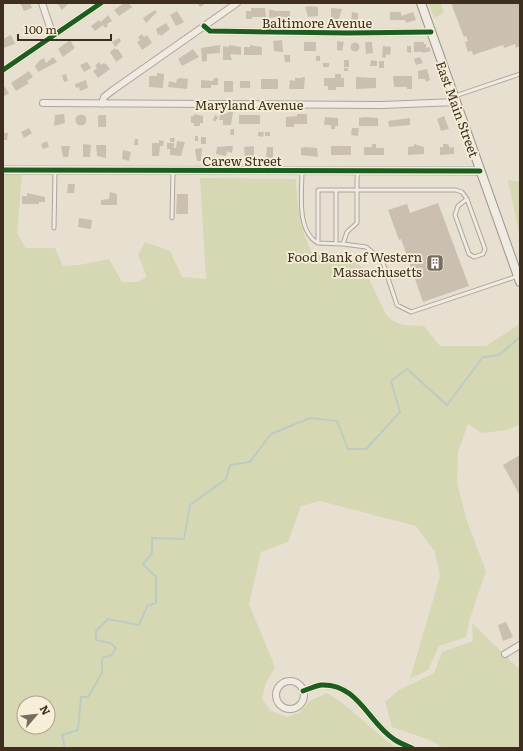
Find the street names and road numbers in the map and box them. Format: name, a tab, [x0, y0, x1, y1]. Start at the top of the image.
street label: Baltimore Avenue	[262, 13, 372, 32]
street label: East Main Street	[432, 58, 484, 161]
street label: Maryland Avenue	[195, 95, 304, 114]
street label: Carew Street	[202, 151, 282, 170]

